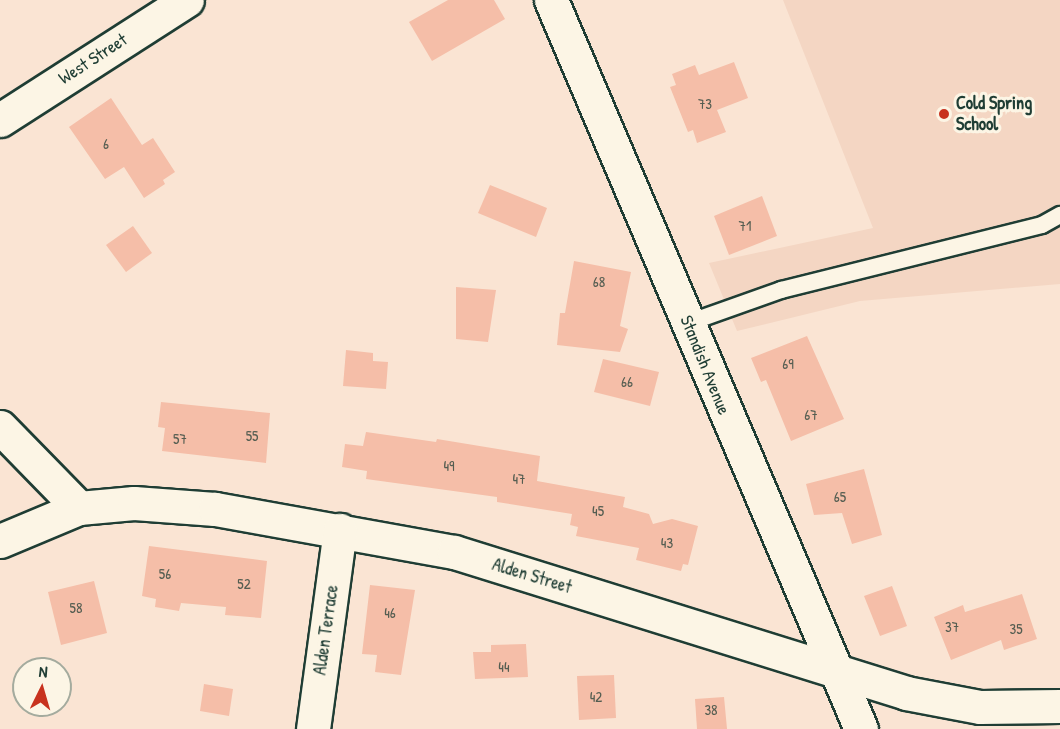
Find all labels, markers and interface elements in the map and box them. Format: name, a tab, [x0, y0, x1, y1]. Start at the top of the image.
street label: West Street	[55, 29, 131, 89]
place label: Cold Spring School	[956, 93, 1032, 136]
house number: 73	[698, 95, 712, 113]
marker: Cold Spring School	[937, 107, 951, 121]
house number: 6	[103, 135, 109, 153]
house number: 71	[739, 217, 751, 235]
house number: 68	[593, 273, 605, 291]
street label: Standish Avenue	[675, 312, 735, 418]
house number: 69	[782, 355, 794, 373]
house number: 66	[621, 373, 633, 391]
house number: 67	[804, 406, 818, 424]
house number: 55	[246, 427, 258, 445]
house number: 57	[173, 430, 187, 448]
house number: 49	[443, 457, 455, 475]
house number: 47	[512, 470, 526, 488]
house number: 65	[834, 488, 846, 506]
house number: 45	[592, 502, 604, 520]
house number: 43	[661, 534, 673, 552]
street label: Alden Street	[490, 554, 574, 598]
house number: 56	[159, 565, 171, 583]
house number: 52	[237, 575, 251, 593]
street label: Alden Terrace	[309, 584, 343, 676]
house number: 58	[70, 599, 82, 617]
house number: 46	[384, 604, 396, 622]
house number: 37	[945, 618, 959, 636]
house number: 35	[1009, 620, 1023, 638]
north arrow	[12, 657, 72, 717]
house number: 44	[498, 658, 510, 676]
text: N	[38, 660, 49, 682]
house number: 42	[590, 688, 602, 706]
house number: 38	[704, 701, 718, 719]

